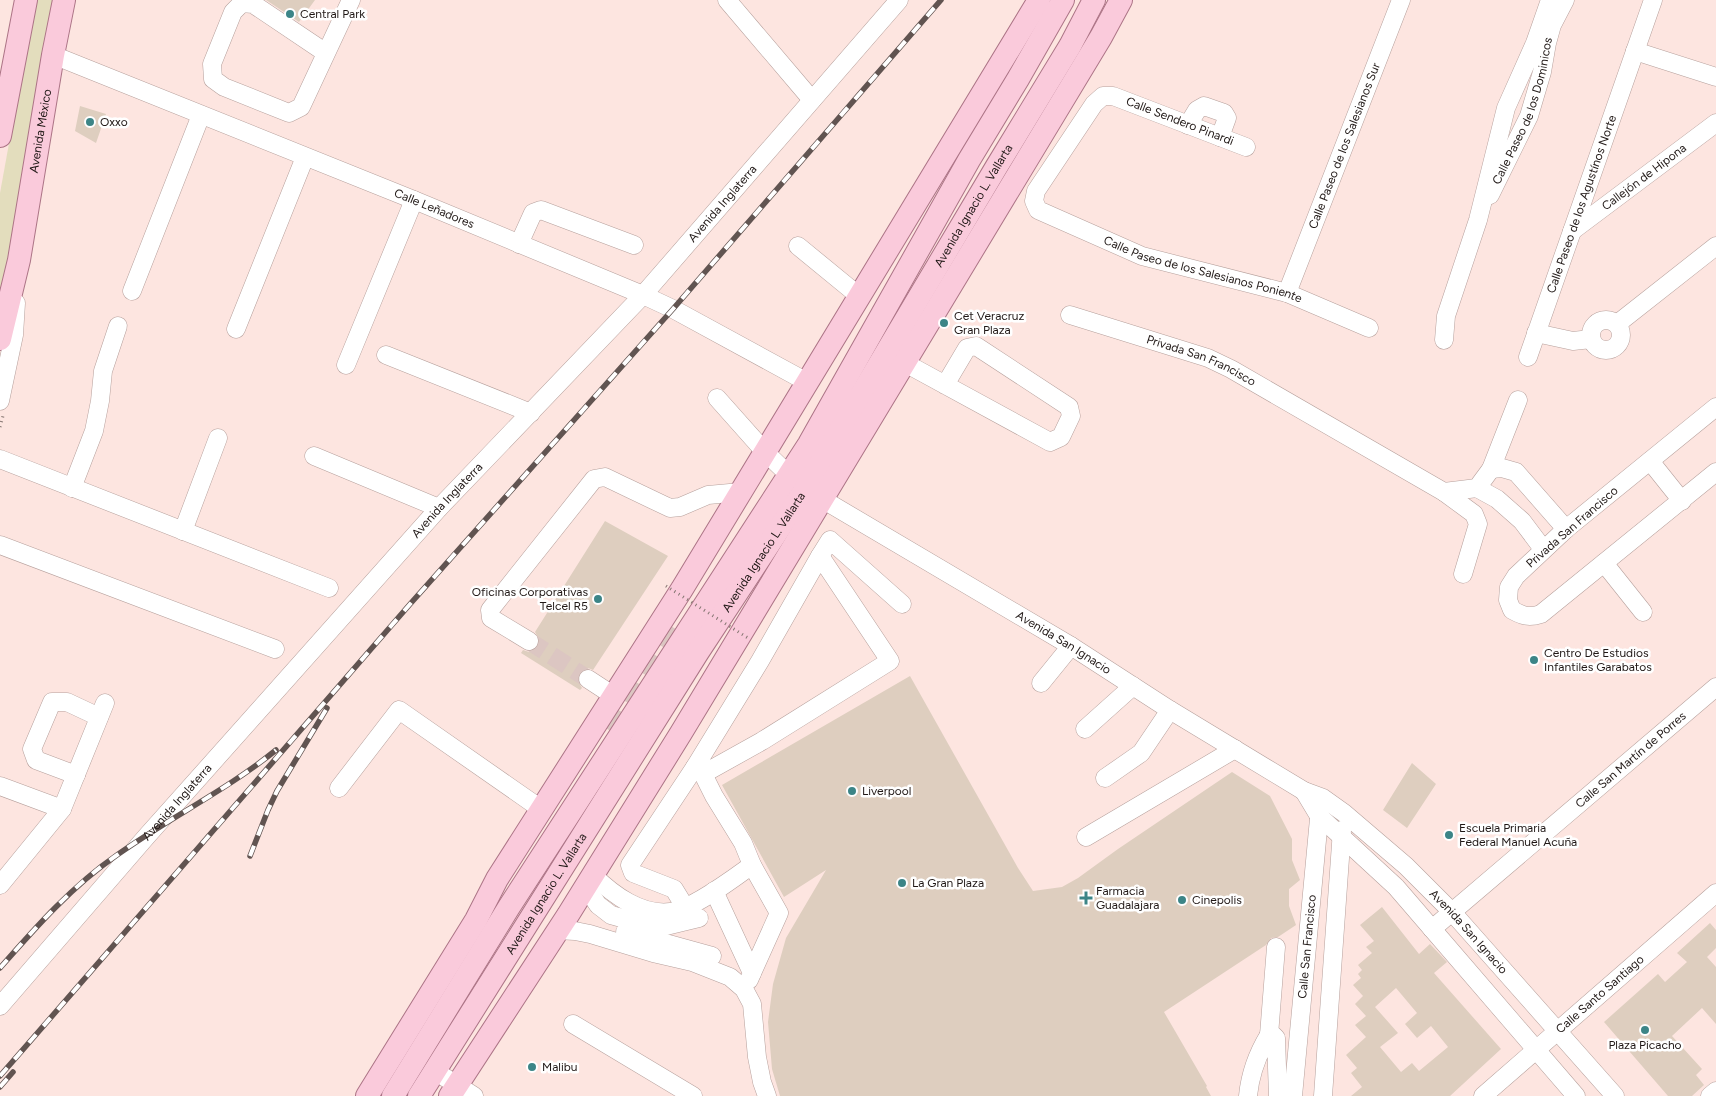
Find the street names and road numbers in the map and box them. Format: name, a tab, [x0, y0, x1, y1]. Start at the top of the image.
street label: Calle Paseo de los Dominicos	[1489, 35, 1555, 187]
street label: Calle Paseo de los Salesianos Sur	[1306, 61, 1383, 231]
street label: Avenida México	[27, 88, 54, 174]
street label: Calle Sendero Pinardi	[1124, 94, 1236, 148]
street label: Calle Paseo de los Agustínos Norte	[1544, 113, 1619, 295]
street label: Callejón de Hipona	[1599, 141, 1689, 213]
street label: Avenida Ignacio L. Vallarta	[932, 142, 1016, 270]
street label: Avenida Inglaterra	[685, 162, 760, 245]
street label: Calle Leñadores	[392, 186, 477, 231]
street label: Calle Paseo de los Salesianos Poniente	[1102, 233, 1305, 306]
street label: Privada San Francisco	[1145, 332, 1258, 389]
street label: Avenida Inglaterra	[409, 460, 485, 541]
street label: Privada San Francisco	[1523, 483, 1621, 571]
street label: Avenida Ignacio L. Vallarta	[719, 490, 808, 615]
street label: Avenida San Ignacio	[1014, 608, 1114, 677]
street label: Calle San Martín de Porres	[1573, 708, 1689, 811]
street label: Avenida Inglaterra	[139, 761, 215, 843]
street label: Avenida Ignacio L. Vallarta	[503, 830, 589, 957]
street label: Avenida San Ignacio	[1427, 887, 1510, 977]
street label: Calle San Francisco	[1295, 894, 1319, 999]
street label: Calle Santo Santiago	[1553, 952, 1647, 1036]

